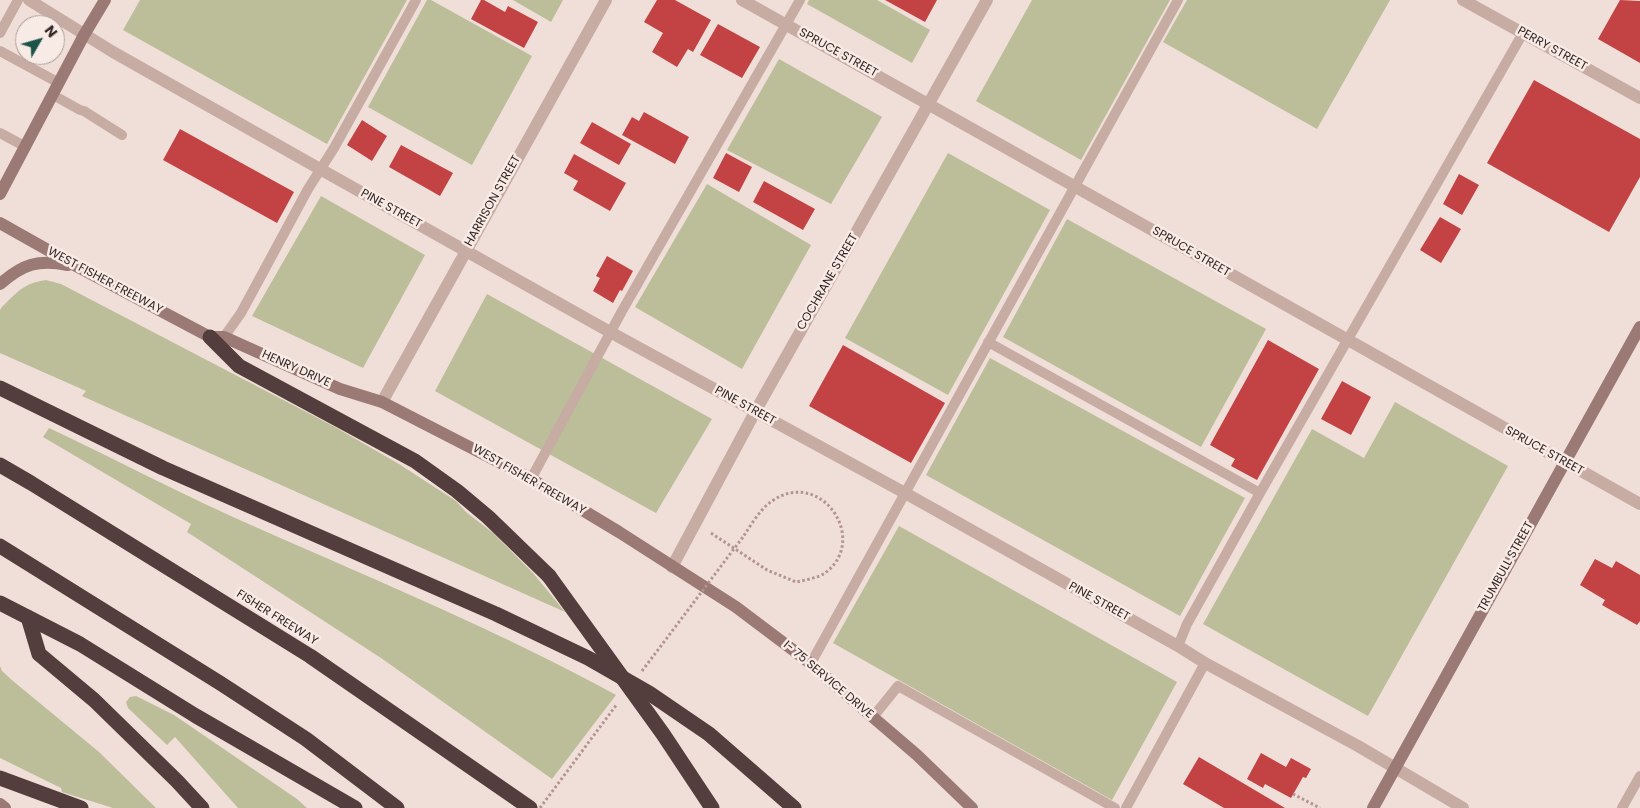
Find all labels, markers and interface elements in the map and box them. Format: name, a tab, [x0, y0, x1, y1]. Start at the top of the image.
north arrow	[15, 15, 65, 65]
text: N	[40, 21, 62, 42]
street label: PERRY STREET	[1515, 24, 1589, 74]
street label: SPRUCE STREET	[796, 25, 880, 81]
street label: HARRISON STREET	[462, 153, 524, 249]
street label: PINE STREET	[358, 186, 424, 232]
street label: SPRUCE STREET	[1149, 224, 1233, 280]
street label: COCHRANE STREET	[794, 231, 862, 333]
street label: WEST FISHER FREEWAY	[45, 245, 165, 317]
street label: HENRY DRIVE	[260, 347, 332, 391]
street label: PINE STREET	[712, 383, 778, 429]
street label: SPRUCE STREET	[1502, 423, 1586, 479]
street label: WEST FISHER FREEWAY	[470, 442, 588, 518]
street label: TRUMBULL STREET	[1475, 519, 1537, 615]
street label: PINE STREET	[1066, 579, 1132, 625]
street label: FISHER FREEWAY	[234, 587, 320, 649]
street label: I- 75 SERVICE DRIVE	[780, 638, 876, 722]

